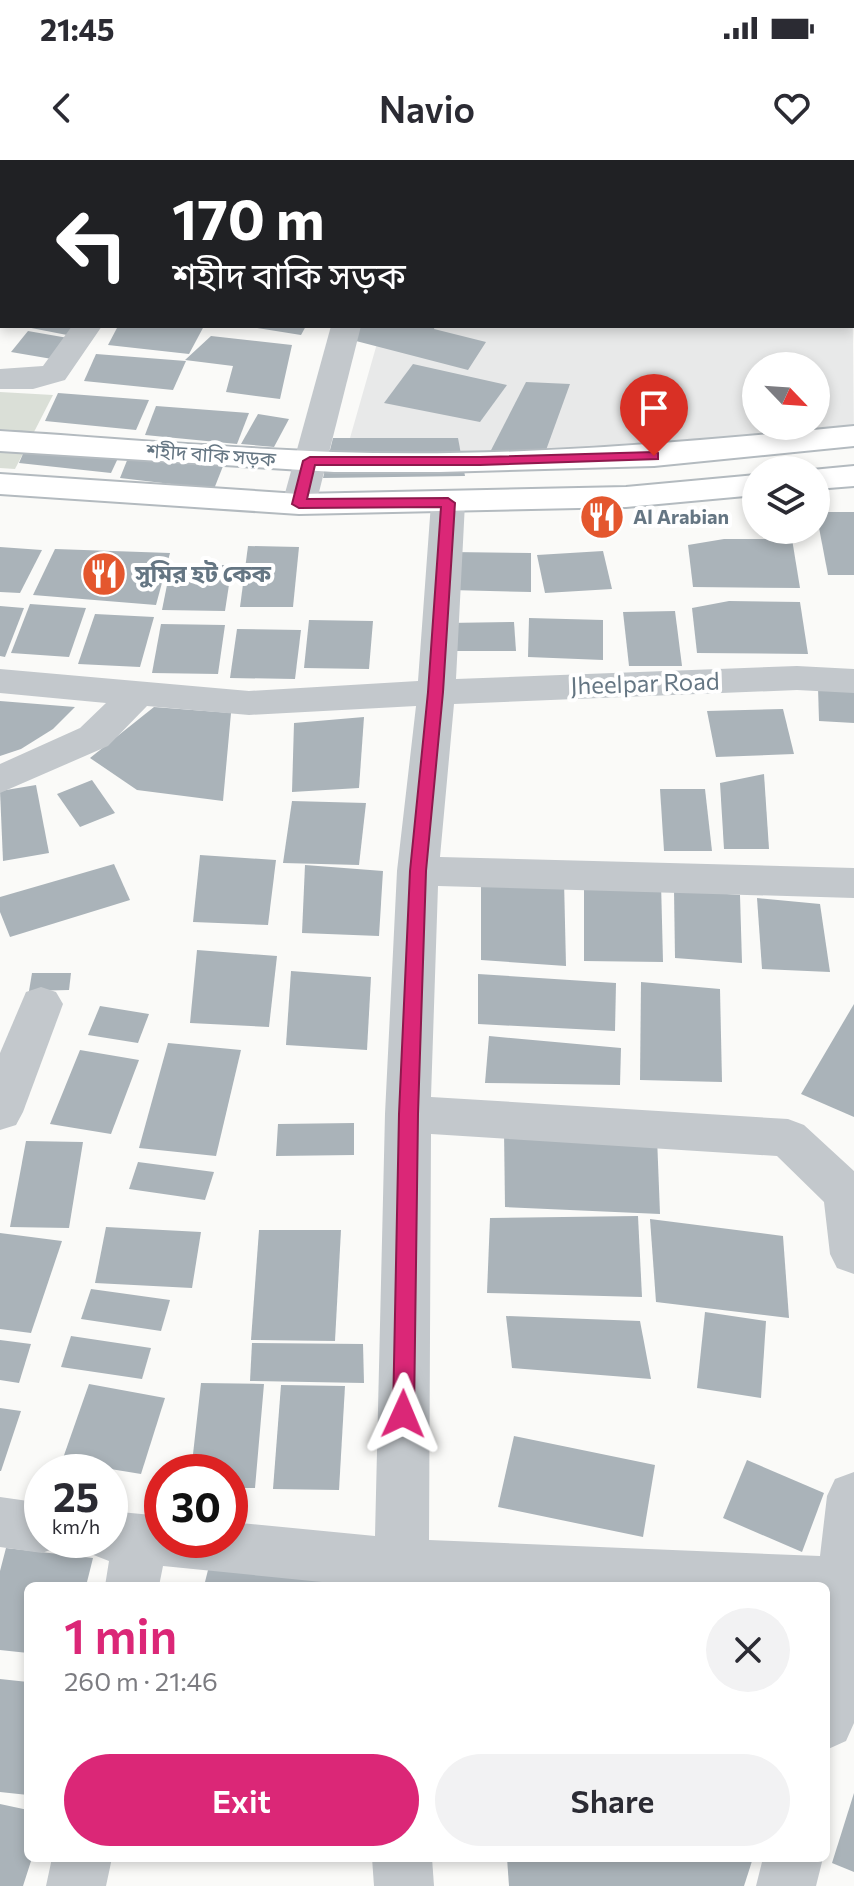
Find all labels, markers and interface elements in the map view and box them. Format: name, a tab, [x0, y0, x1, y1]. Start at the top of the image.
text: 21:45	[40, 10, 114, 47]
icon: back	[40, 86, 84, 130]
text: Navio	[379, 86, 475, 130]
icon: heart	[770, 86, 814, 130]
text: 170 m	[172, 183, 325, 252]
icon: left	[40, 192, 144, 296]
text: শহীদ বাকি সড়ক	[172, 252, 406, 296]
north arrow	[742, 352, 830, 440]
map controls	[742, 352, 830, 544]
pin	[620, 374, 688, 456]
icon: arrive	[632, 386, 676, 430]
street label: শহীদ বাকি সড়ক	[144, 437, 278, 471]
button: layers	[742, 456, 830, 544]
restaurant icon: Al Arabian	[578, 493, 626, 541]
place label: Al Arabian	[633, 504, 729, 528]
restaurant icon: সুমির হট কেক	[80, 550, 128, 598]
place label: সুমির হট কেক	[134, 558, 271, 588]
street label: Jheelpar Road	[570, 665, 720, 700]
position arrow	[361, 1372, 445, 1456]
speed limit sign: 30	[144, 1454, 248, 1558]
text: 25	[53, 1471, 99, 1520]
text: km/h	[52, 1514, 100, 1538]
text: 1 min	[64, 1605, 177, 1664]
button: close	[706, 1608, 790, 1692]
text: 260 m · 21:46	[64, 1665, 218, 1696]
button: Exit	[64, 1754, 419, 1846]
button: Share	[435, 1754, 790, 1846]

